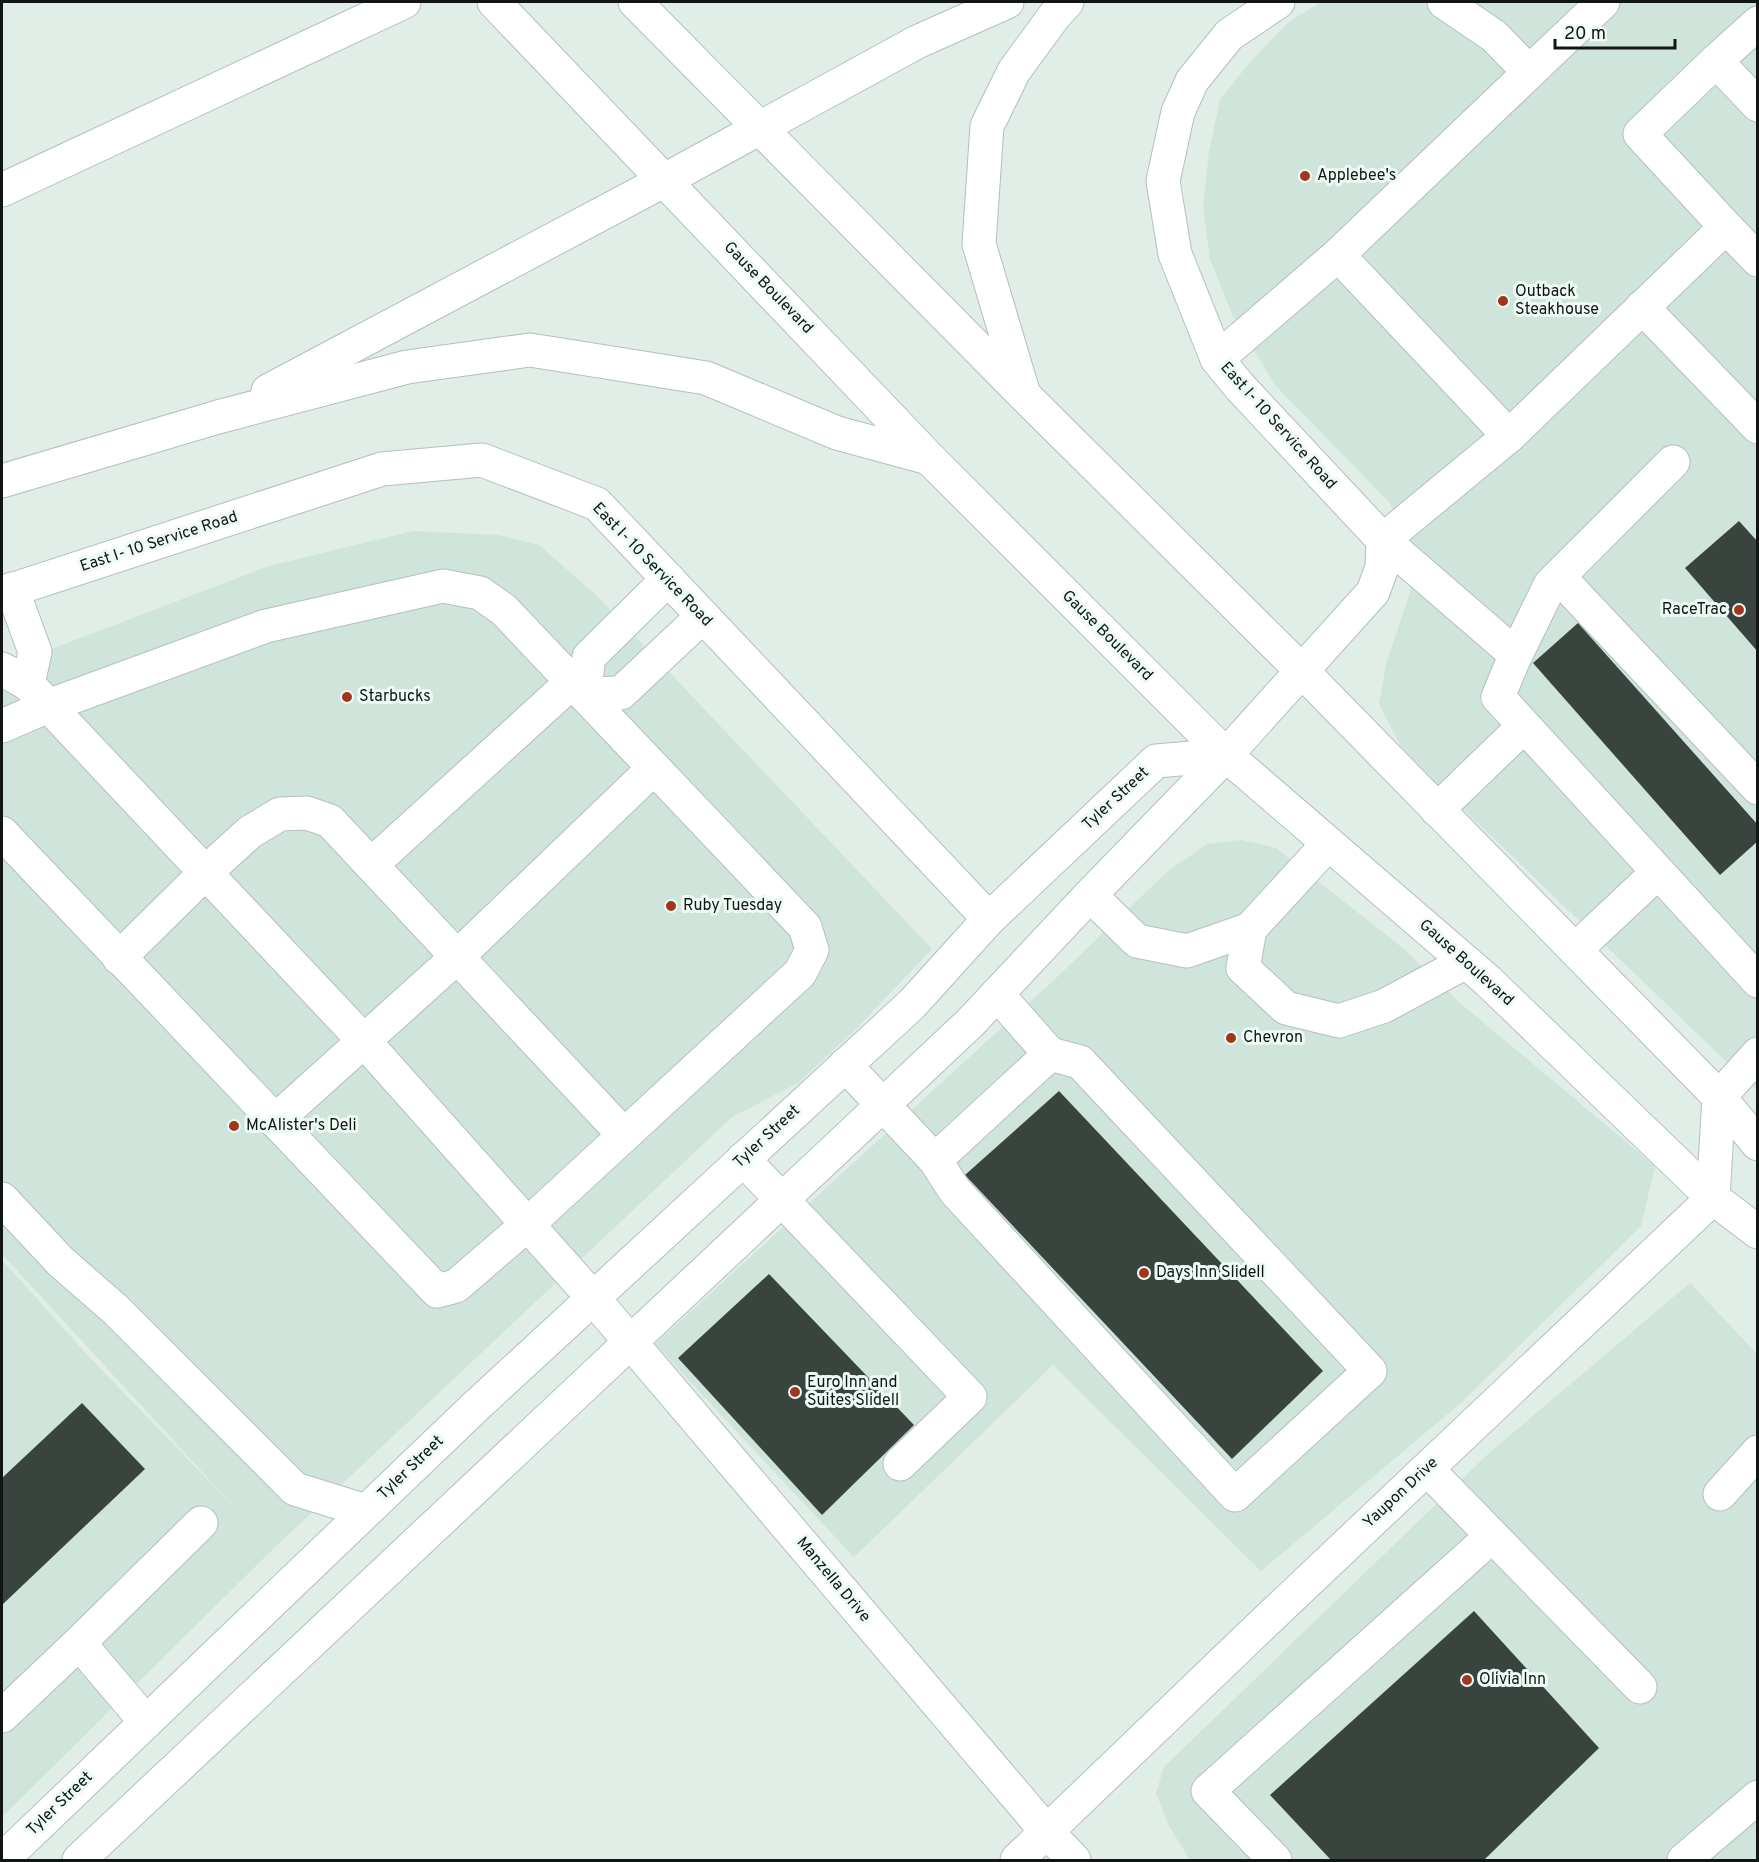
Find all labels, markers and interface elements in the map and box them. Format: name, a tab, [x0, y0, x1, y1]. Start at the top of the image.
scale bar	[1555, 12, 1675, 50]
text: 20 m	[1564, 23, 1606, 46]
place label: Applebee's	[1317, 166, 1396, 186]
marker: Applebee's	[1298, 169, 1312, 183]
street label: Gause Boulevard	[719, 238, 817, 338]
place label: Outback Steakhouse	[1515, 282, 1599, 320]
marker: Outback Steakhouse	[1496, 294, 1510, 308]
street label: East I- 10 Service Road	[1215, 358, 1341, 494]
street label: East I- 10 Service Road	[588, 499, 716, 631]
street label: East I- 10 Service Road	[78, 507, 240, 577]
street label: Gause Boulevard	[1057, 586, 1157, 686]
place label: RaceTrac	[1662, 600, 1727, 620]
marker: RaceTrac	[1732, 603, 1746, 617]
place label: Starbucks	[359, 687, 431, 707]
marker: Starbucks	[340, 690, 354, 704]
street label: Tyler Street	[1078, 763, 1154, 835]
place label: Ruby Tuesday	[683, 896, 782, 916]
marker: Ruby Tuesday	[664, 899, 678, 913]
street label: Gause Boulevard	[1415, 915, 1517, 1011]
place label: Chevron	[1243, 1028, 1303, 1048]
marker: Chevron	[1224, 1031, 1238, 1045]
street label: Tyler Street	[729, 1101, 805, 1173]
place label: McAlister's Deli	[246, 1116, 357, 1136]
marker: McAlister's Deli	[227, 1119, 241, 1133]
place label: Days Inn Slidell	[1156, 1263, 1265, 1283]
marker: Days Inn Slidell	[1137, 1266, 1151, 1280]
place label: Euro Inn and Suites Slidell	[807, 1373, 899, 1411]
marker: Euro Inn and Suites Slidell	[788, 1385, 802, 1399]
street label: Tyler Street	[374, 1432, 448, 1504]
street label: Yaupon Drive	[1359, 1453, 1443, 1533]
street label: Manzella Drive	[792, 1533, 874, 1627]
place label: Olivia Inn	[1479, 1670, 1546, 1690]
marker: Olivia Inn	[1460, 1673, 1474, 1687]
street label: Tyler Street	[23, 1768, 97, 1840]

